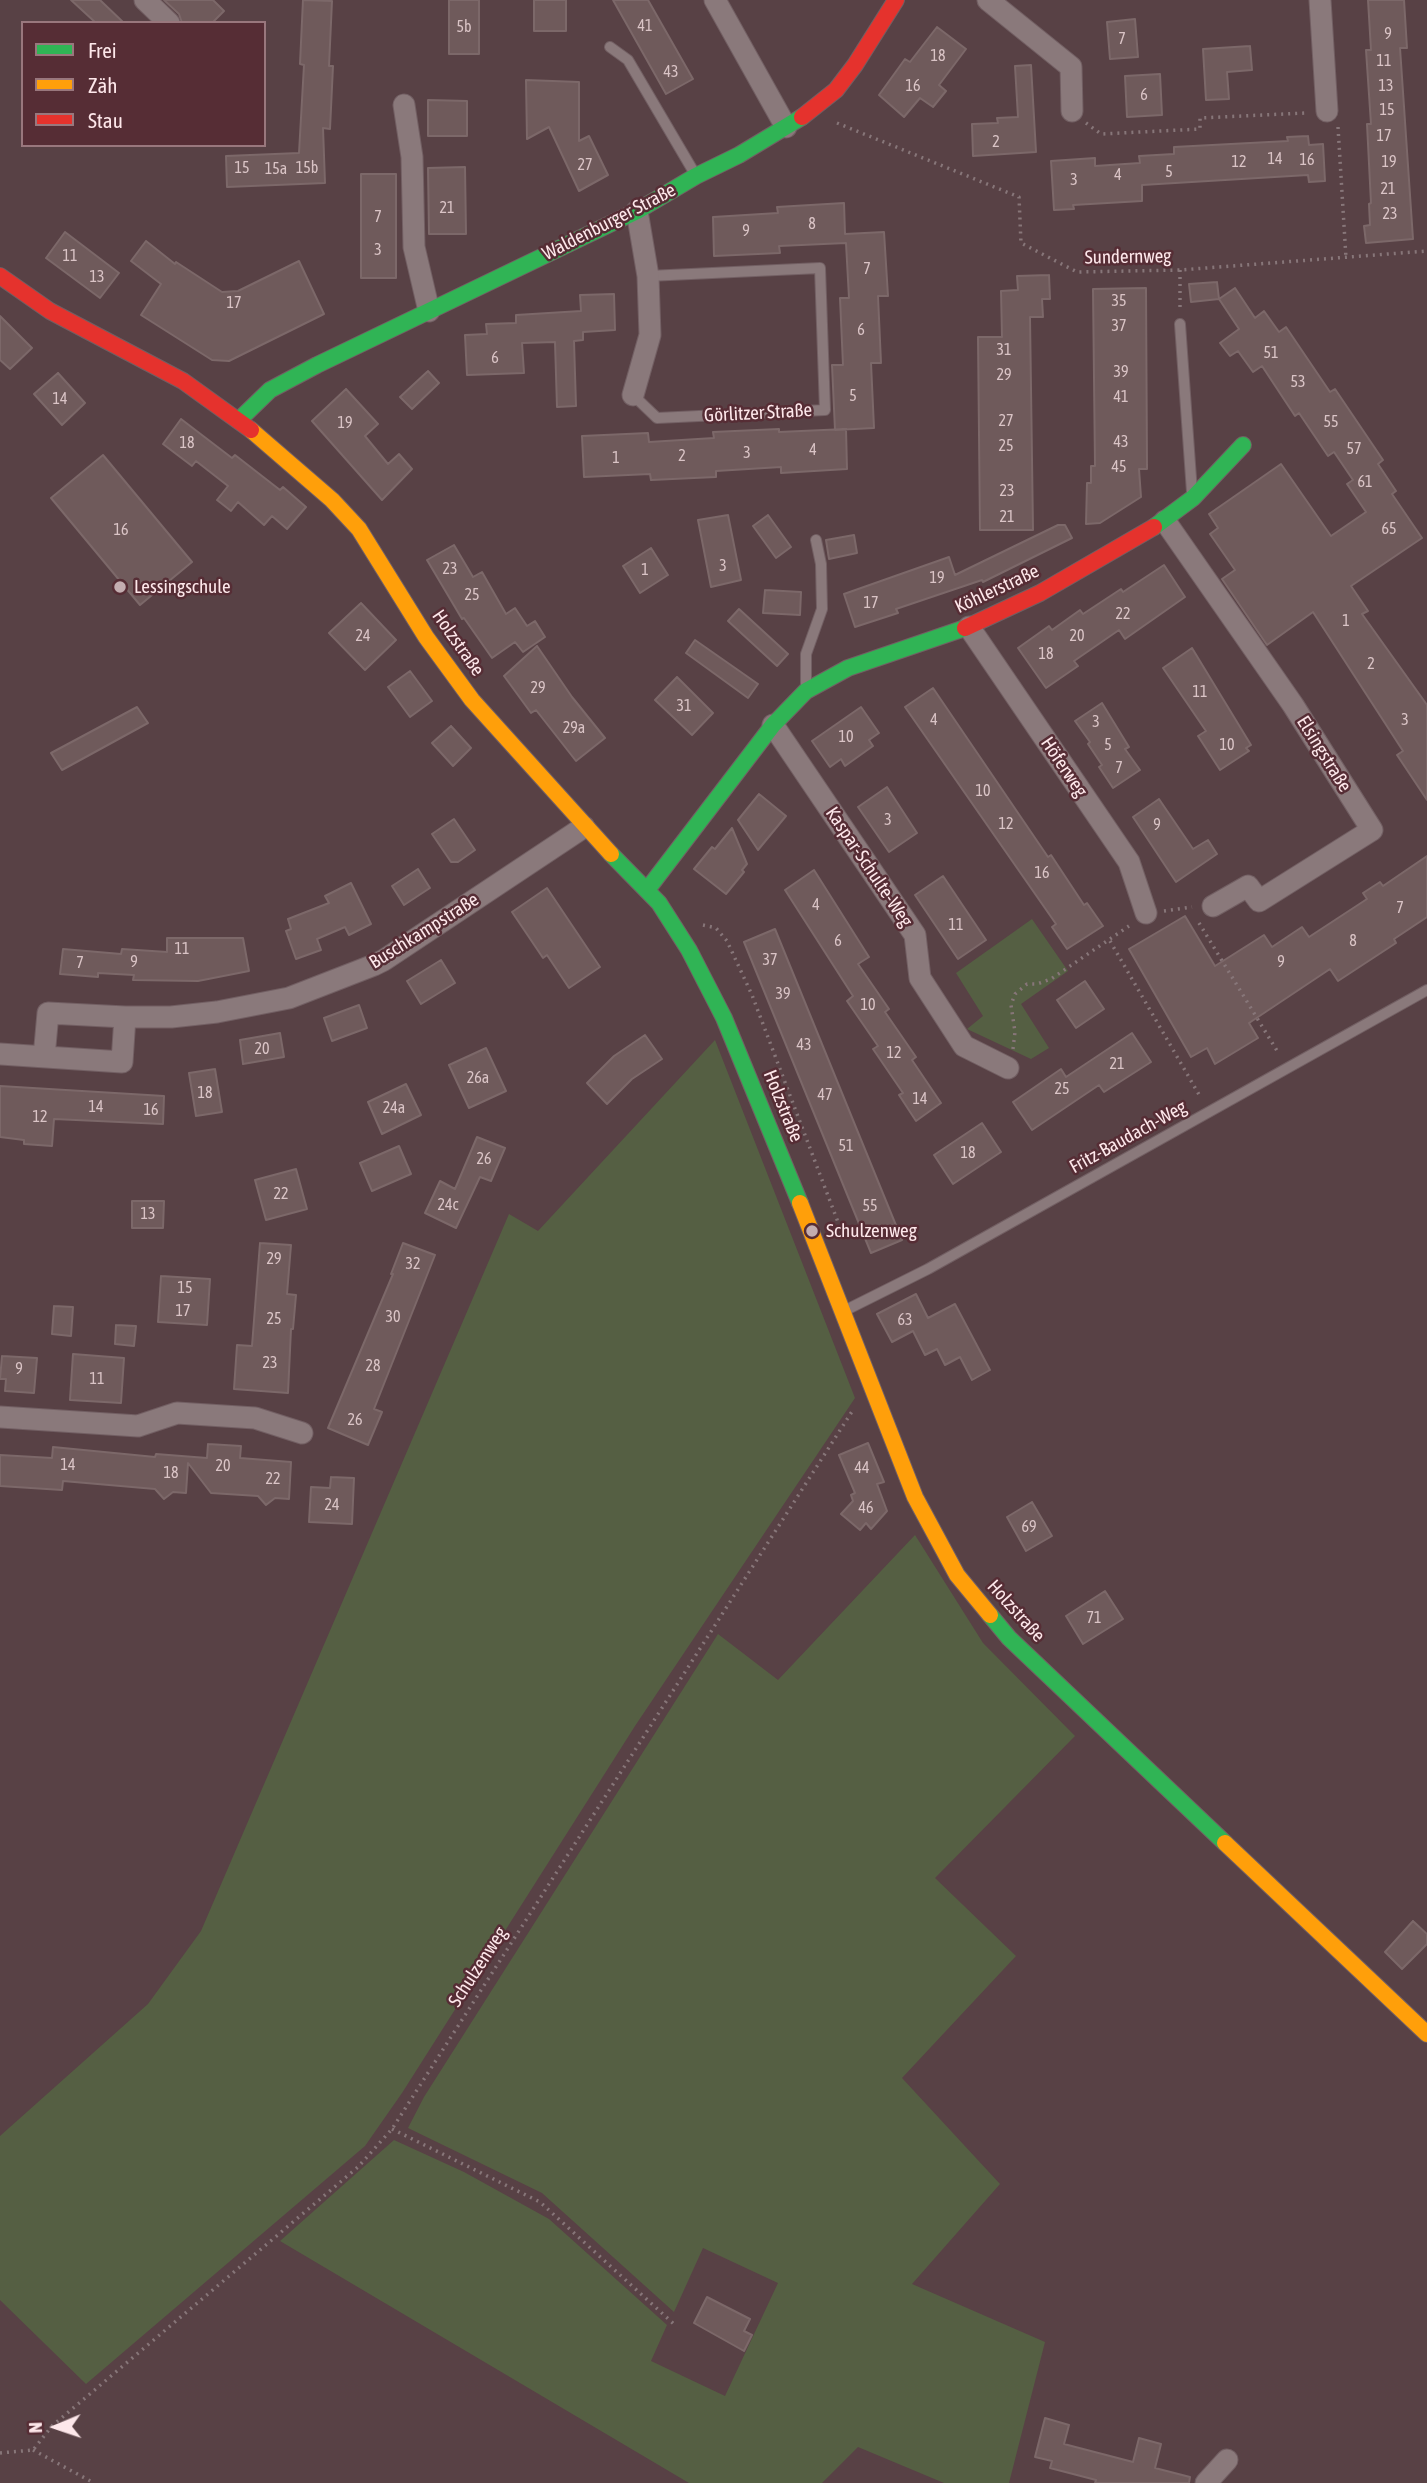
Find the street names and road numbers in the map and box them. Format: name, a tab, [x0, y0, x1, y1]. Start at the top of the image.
street label: Waldenburger Straße	[538, 179, 680, 265]
street label: Sundernweg	[1084, 245, 1172, 269]
street label: Görlitzer Straße	[703, 399, 813, 427]
street label: Köhlerstraße	[951, 560, 1043, 618]
street label: Holzstraße	[427, 605, 489, 681]
street label: Elsingstraße	[1292, 712, 1356, 796]
street label: Höferweg	[1036, 733, 1092, 801]
street label: Kaspar-Schulte-Weg	[820, 803, 918, 931]
street label: Buschkampstraße	[365, 888, 483, 974]
street label: Holzstraße	[758, 1067, 808, 1145]
street label: Fritz-Baudach-Weg	[1066, 1095, 1190, 1179]
street label: Holzstraße	[982, 1575, 1050, 1647]
street label: Schulzenweg	[444, 1923, 512, 2011]

